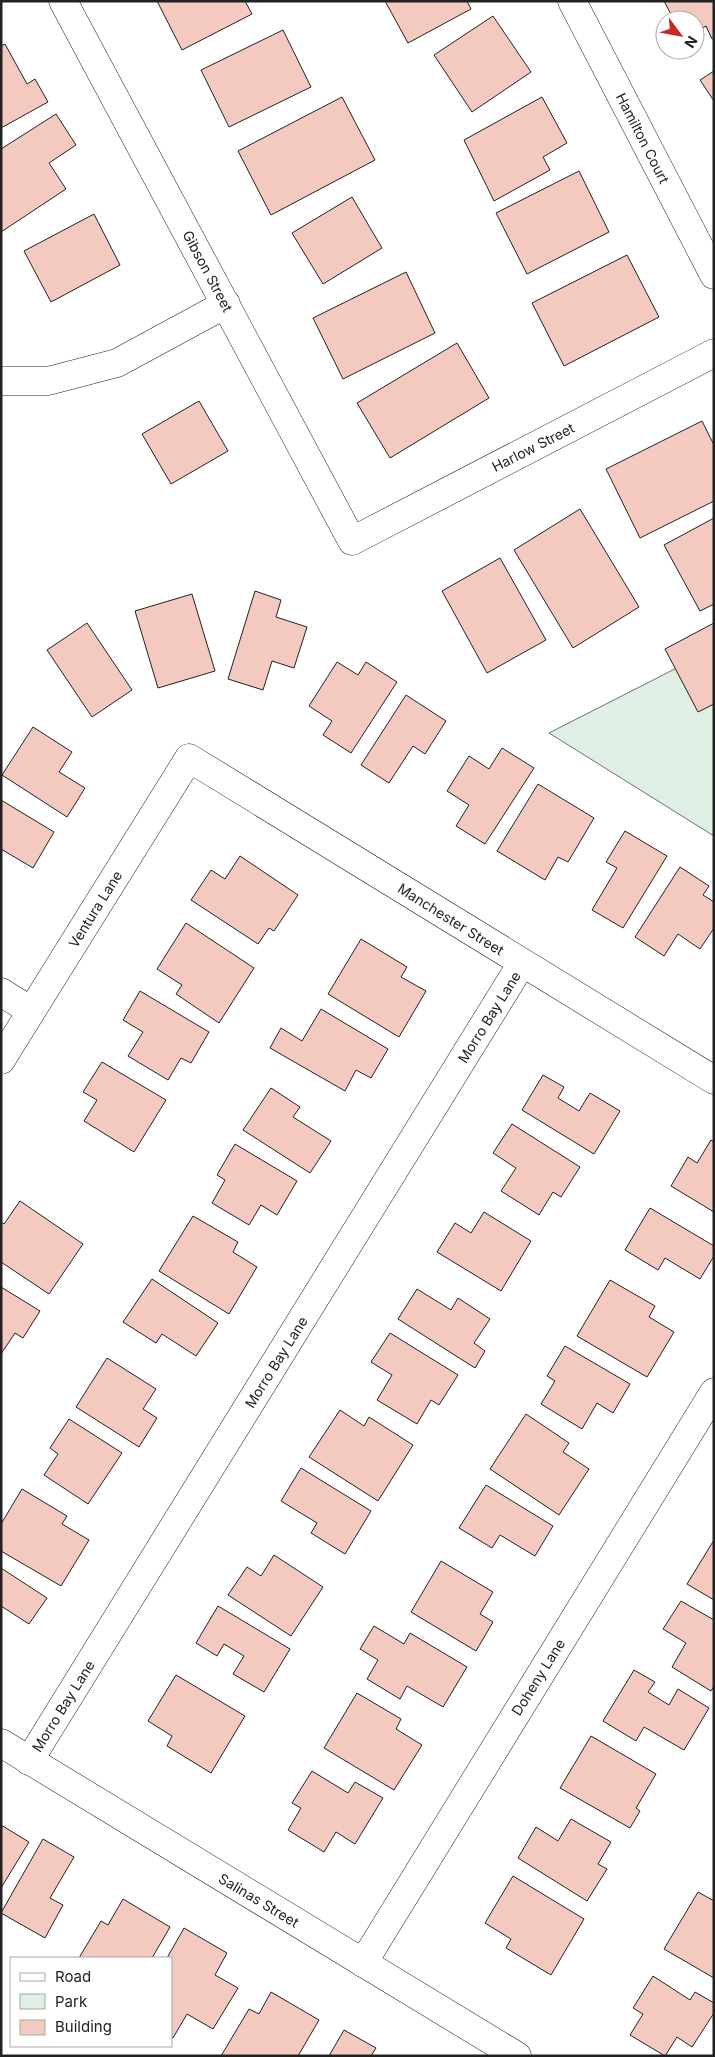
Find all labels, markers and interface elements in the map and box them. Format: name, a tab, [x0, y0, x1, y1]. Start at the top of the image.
north arrow	[655, 10, 705, 60]
text: N	[681, 33, 701, 51]
street label: Hamilton Court	[613, 90, 673, 187]
street label: Gibson Street	[179, 227, 237, 315]
street label: Harlow Street	[489, 419, 577, 475]
street label: Ventura Lane	[65, 867, 125, 951]
street label: Manchester Street	[395, 879, 508, 959]
street label: Morro Bay Lane	[454, 968, 524, 1066]
street label: Morro Bay Lane	[241, 1313, 311, 1411]
street label: Doheny Lane	[508, 1636, 568, 1718]
street label: Morro Bay Lane	[28, 1657, 98, 1755]
street label: Salinas Street	[216, 1869, 303, 1931]
legend	[10, 1957, 172, 2047]
text: Road	[55, 1967, 91, 1986]
text: Park	[55, 1992, 88, 2011]
text: Building	[55, 2017, 112, 2036]

